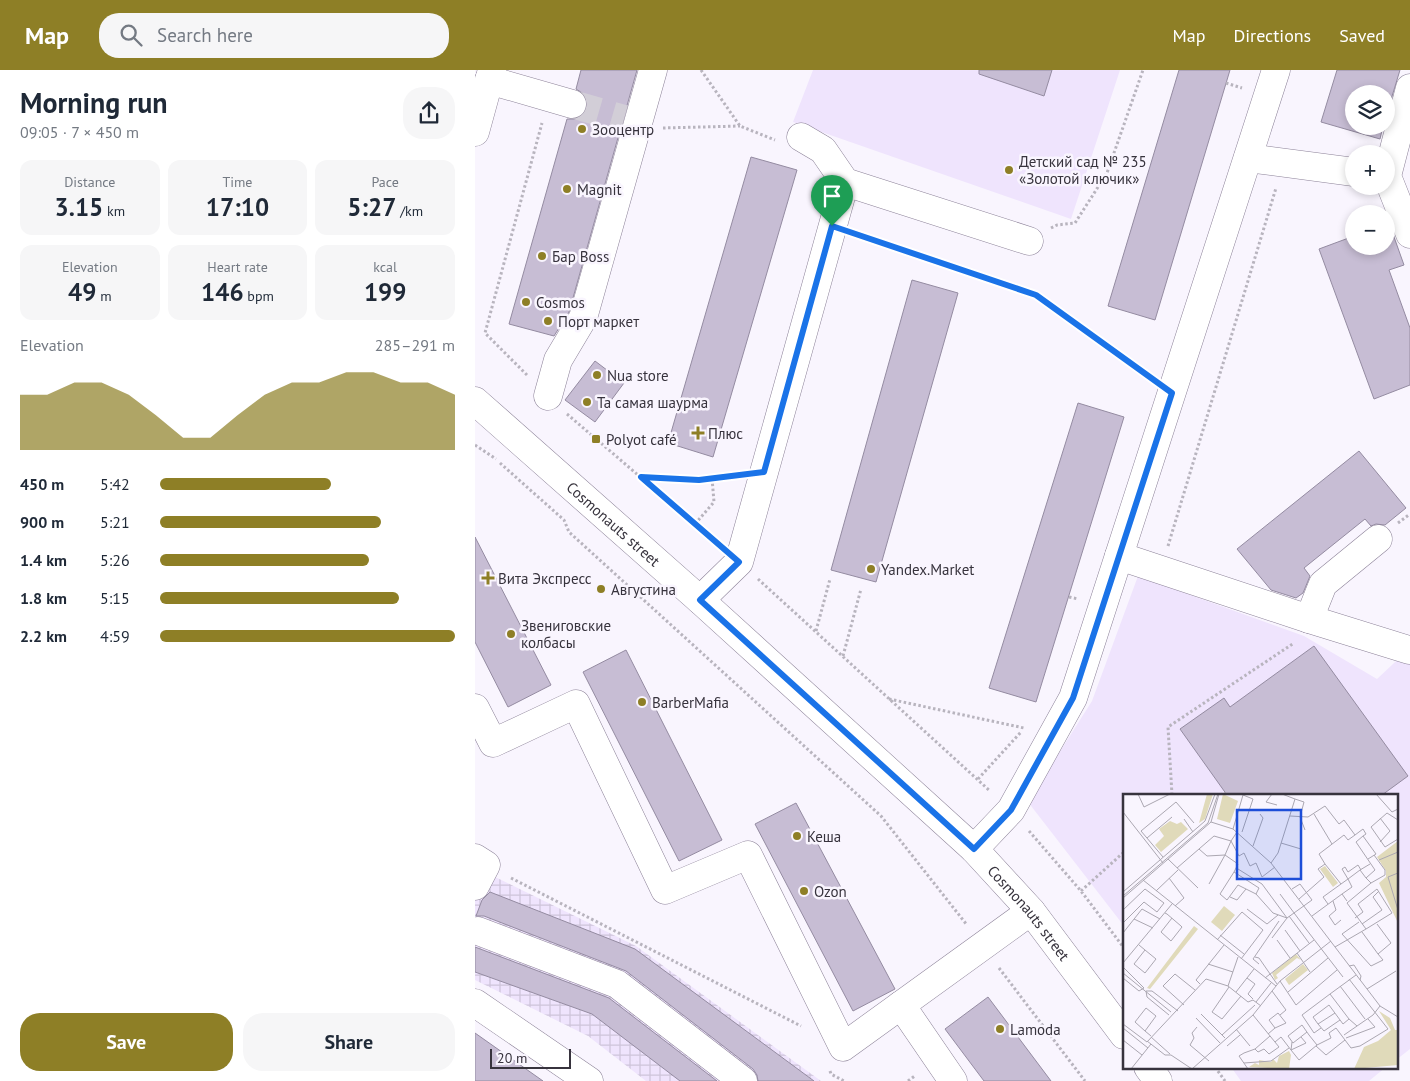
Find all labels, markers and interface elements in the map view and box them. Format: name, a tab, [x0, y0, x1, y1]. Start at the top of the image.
search box	[99, 13, 449, 58]
text: Map	[25, 20, 69, 51]
icon: search	[117, 21, 145, 49]
text: Search here	[157, 23, 253, 47]
text: Map	[1173, 24, 1205, 47]
text: Directions	[1233, 24, 1311, 47]
text: Saved	[1339, 24, 1385, 47]
text: Morning run	[20, 84, 168, 121]
map controls	[1345, 85, 1395, 255]
button: layers	[1345, 85, 1395, 135]
button: share	[403, 87, 455, 139]
place label: Зооцентр	[592, 120, 654, 139]
text: 09:05 · 7 × 450 m	[20, 122, 139, 142]
marker: Зооцентр	[576, 123, 588, 135]
button: +	[1345, 145, 1395, 195]
place label: Детский сад № 235 «Золотой ключик»	[1019, 152, 1147, 188]
marker: Детский сад № 235 «Золотой ключик»	[1003, 164, 1015, 176]
text: Distance	[64, 173, 115, 191]
text: Time	[222, 173, 253, 191]
text: Pace	[371, 173, 399, 191]
pin	[811, 175, 853, 226]
place label: Magnit	[577, 180, 622, 199]
icon: arrive	[818, 182, 846, 210]
marker: Magnit	[561, 183, 573, 195]
text: 3.15	[55, 191, 103, 223]
text: 17:10	[206, 191, 269, 223]
text: 5:27	[347, 191, 396, 223]
text: km	[103, 202, 125, 220]
text: /km	[396, 202, 423, 220]
button: −	[1345, 205, 1395, 255]
place label: Бар Boss	[552, 247, 609, 266]
marker: Бар Boss	[536, 250, 548, 262]
text: Elevation	[62, 258, 118, 276]
text: Heart rate	[207, 258, 268, 276]
text: kcal	[373, 258, 397, 276]
text: 49	[68, 276, 96, 308]
text: 146	[201, 276, 244, 308]
text: 199	[364, 276, 406, 308]
text: m	[96, 287, 112, 305]
text: bpm	[244, 287, 274, 305]
place label: Cosmos	[536, 293, 585, 312]
marker: Cosmos	[520, 296, 532, 308]
place label: Порт маркет	[558, 312, 639, 331]
marker: Порт маркет	[542, 315, 554, 327]
text: Elevation	[20, 335, 84, 355]
text: 285–291 m	[375, 335, 455, 355]
place label: Nua store	[607, 366, 669, 385]
marker: Nua store	[591, 369, 603, 381]
place label: Та самая шаурма	[597, 393, 708, 412]
marker: Та самая шаурма	[581, 396, 593, 408]
place label: Плюс	[708, 424, 743, 443]
marker: Плюс	[692, 427, 704, 439]
place label: Polyot café	[606, 430, 677, 449]
marker: Polyot café	[590, 433, 602, 445]
text: 450 m	[20, 474, 64, 494]
text: 5:42	[100, 474, 130, 494]
street label: Cosmonauts street	[563, 477, 664, 570]
text: 900 m	[20, 512, 64, 532]
text: 5:21	[100, 512, 130, 532]
text: 1.4 km	[20, 550, 67, 570]
text: 5:26	[100, 550, 130, 570]
place label: Yandex.Market	[881, 560, 974, 579]
marker: Yandex.Market	[865, 563, 877, 575]
place label: Вита Экспресс	[498, 569, 592, 588]
marker: Вита Экспресс	[482, 572, 494, 584]
place label: Августина	[611, 580, 676, 599]
marker: Августина	[595, 583, 607, 595]
text: 1.8 km	[20, 588, 67, 608]
text: 5:15	[100, 588, 130, 608]
place label: Звениговские колбасы	[521, 616, 611, 652]
text: 2.2 km	[20, 626, 67, 646]
text: 4:59	[100, 626, 130, 646]
marker: Звениговские колбасы	[505, 628, 517, 640]
place label: BarberMafia	[652, 693, 729, 712]
marker: BarberMafia	[636, 696, 648, 708]
inset map	[1123, 794, 1397, 1068]
place label: Кеша	[807, 827, 841, 846]
marker: Кеша	[791, 830, 803, 842]
street label: Cosmonauts street	[984, 861, 1074, 964]
place label: Ozon	[814, 882, 847, 901]
marker: Ozon	[798, 885, 810, 897]
button: Save	[20, 1013, 233, 1071]
button: Share	[243, 1013, 455, 1071]
place label: Lamoda	[1010, 1020, 1061, 1039]
marker: Lamoda	[994, 1023, 1006, 1035]
scale bar	[490, 1046, 571, 1069]
text: 20 m	[497, 1049, 527, 1067]

